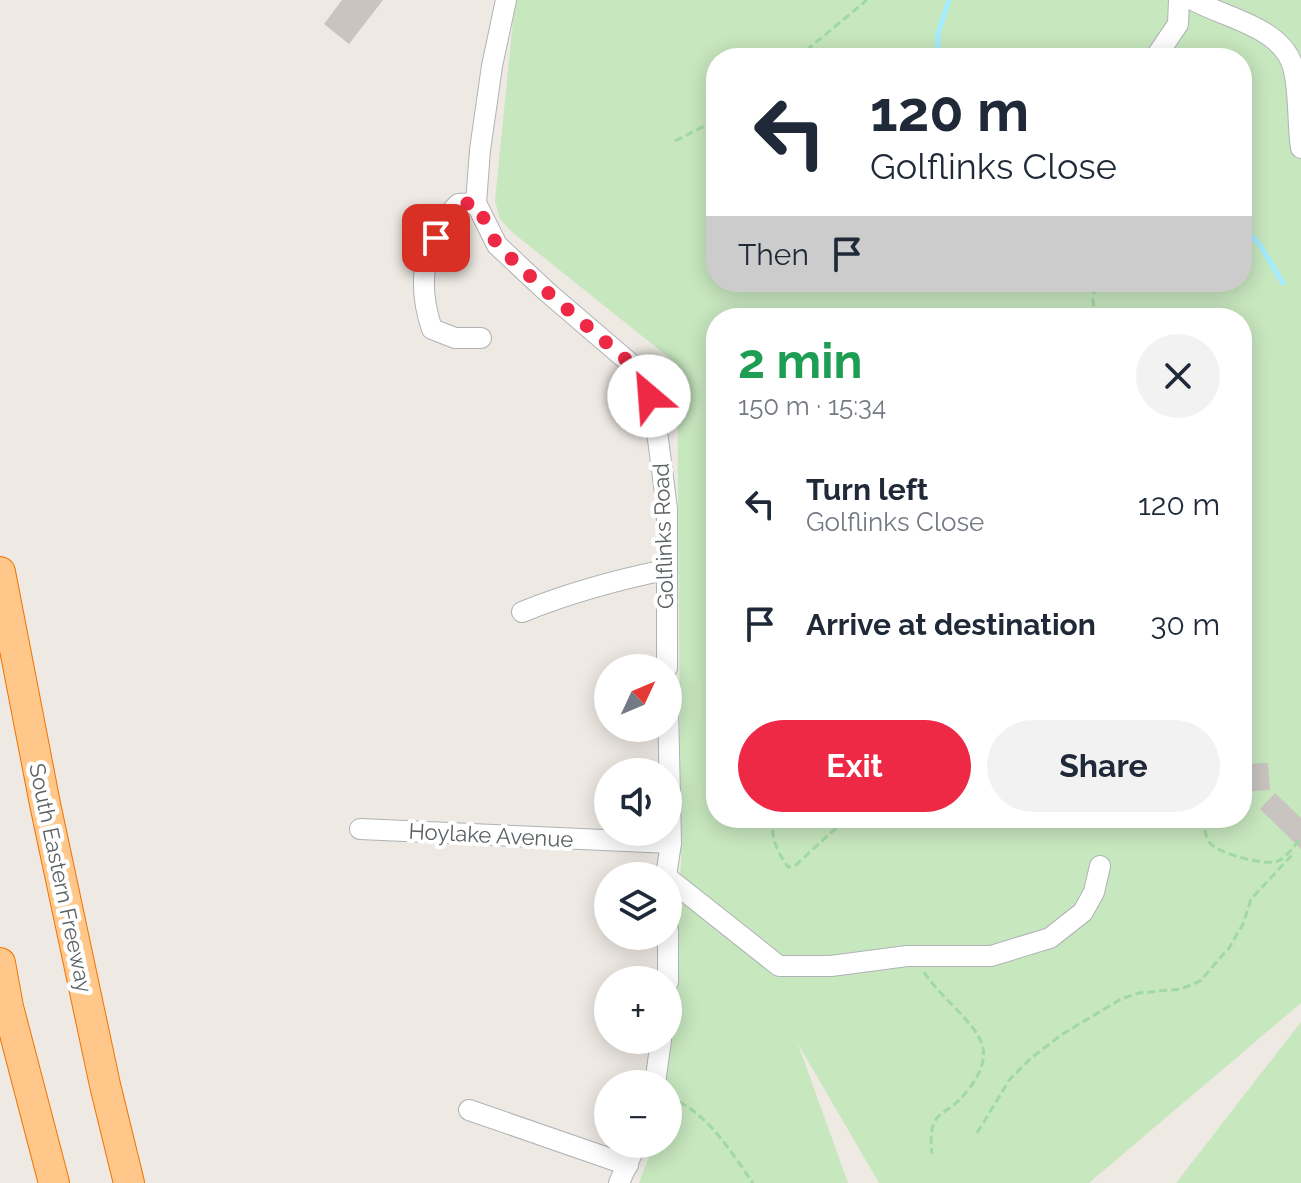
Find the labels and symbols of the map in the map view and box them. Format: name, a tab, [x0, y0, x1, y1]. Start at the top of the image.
pin	[402, 204, 470, 272]
position arrow	[607, 354, 691, 438]
street label: Golflinks Road	[647, 463, 679, 609]
north arrow	[594, 654, 682, 742]
street label: South Eastern Freeway	[24, 761, 98, 995]
street label: Hoylake Avenue	[408, 818, 574, 852]

